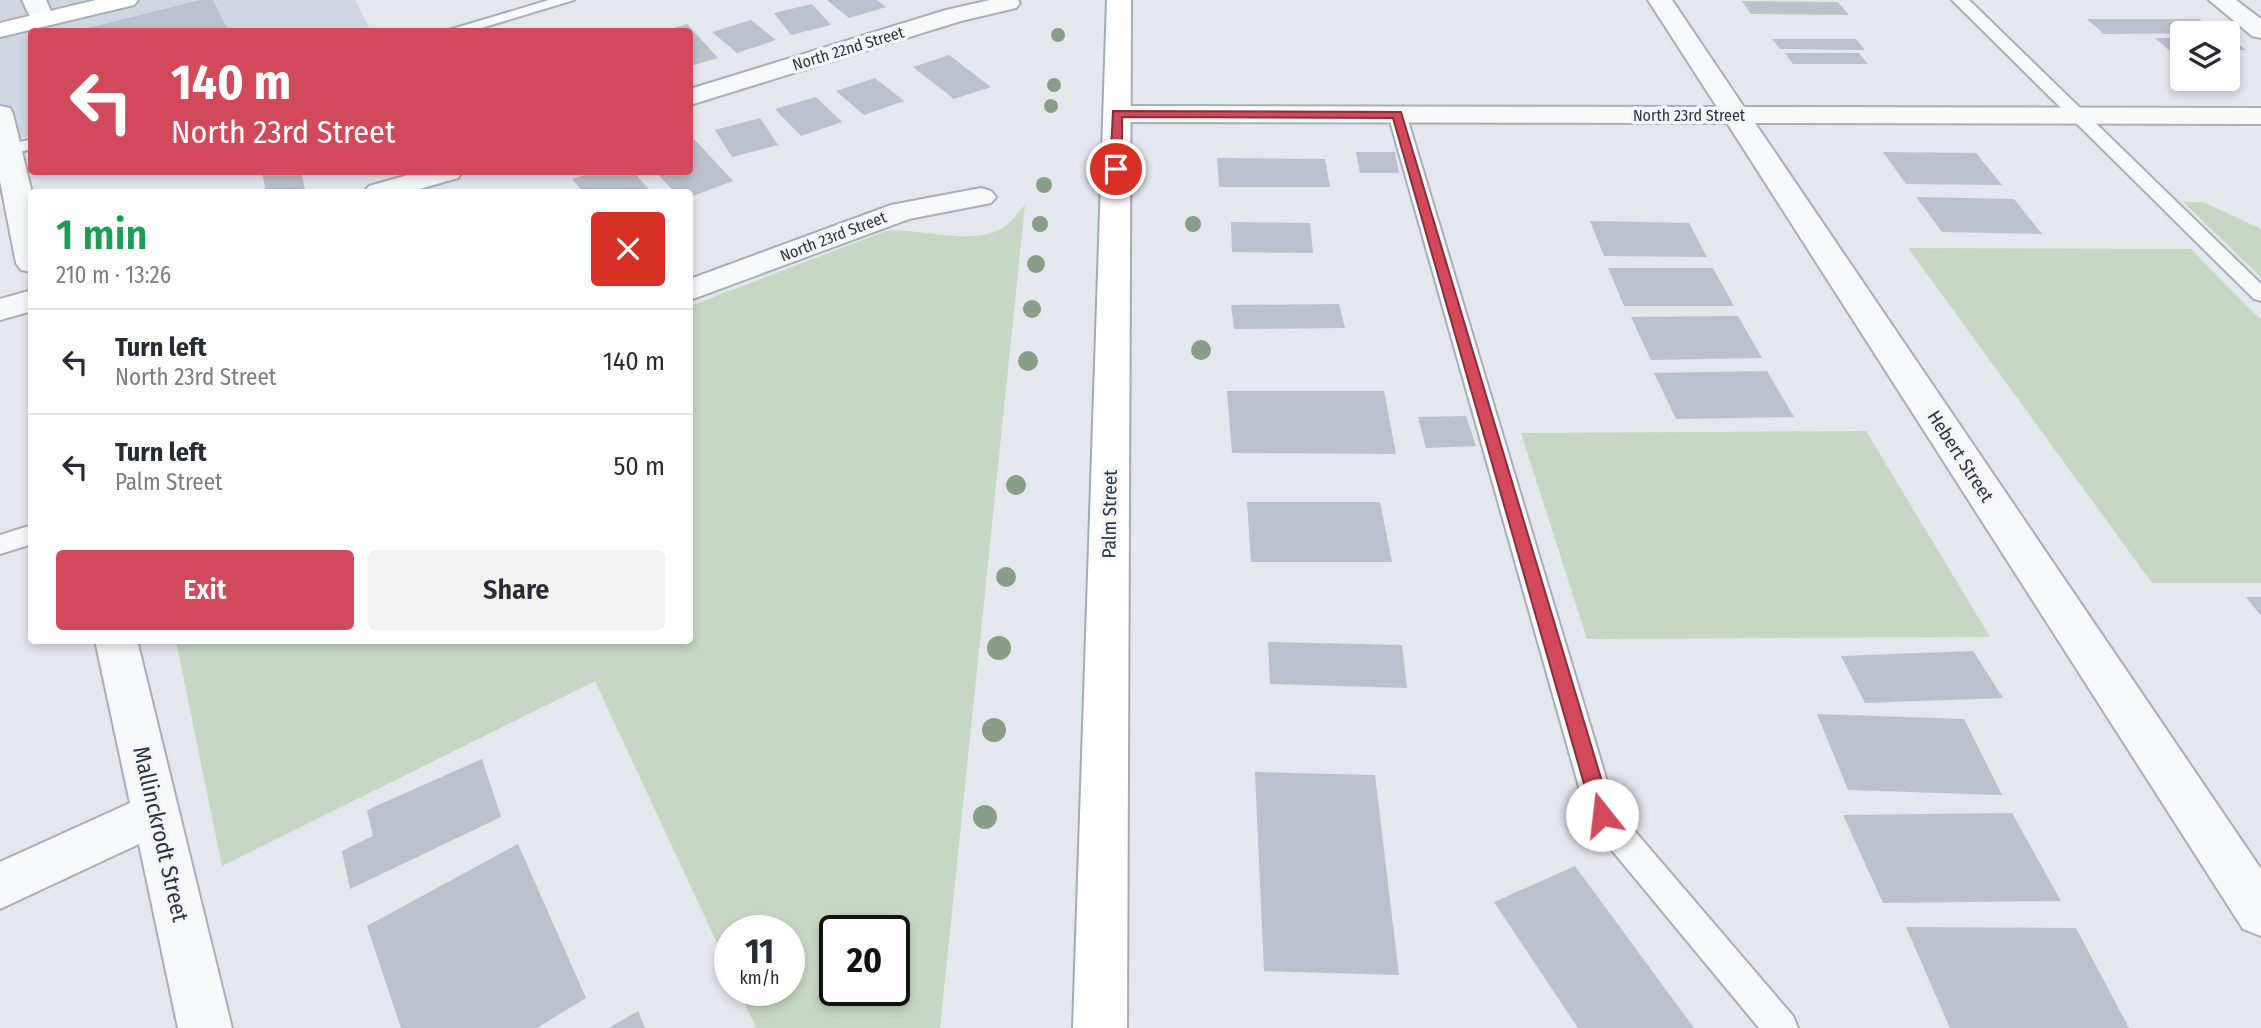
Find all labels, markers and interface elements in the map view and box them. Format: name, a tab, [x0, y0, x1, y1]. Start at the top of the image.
map controls	[2170, 21, 2240, 91]
button: layers	[2170, 21, 2240, 91]
street label: North 22nd Street	[790, 22, 907, 74]
text: 140 m	[171, 53, 291, 112]
icon: left	[56, 56, 147, 147]
street label: North 23rd Street	[1633, 106, 1746, 125]
text: North 23rd Street	[171, 113, 395, 151]
pin	[1086, 139, 1146, 199]
icon: arrive	[1097, 150, 1135, 188]
street label: North 23rd Street	[777, 207, 890, 265]
text: 1 min	[56, 210, 147, 260]
button: close	[591, 212, 665, 286]
text: 210 m · 13:26	[56, 261, 171, 289]
text: Turn left	[115, 332, 207, 363]
icon: left	[56, 343, 94, 381]
text: 140 m	[603, 346, 665, 377]
text: North 23rd Street	[115, 363, 276, 391]
street label: Hebert Street	[1922, 406, 1999, 507]
text: Turn left	[115, 437, 207, 468]
icon: left	[56, 448, 94, 486]
text: 50 m	[613, 451, 665, 482]
text: Palm Street	[115, 468, 223, 496]
street label: Palm Street	[1097, 469, 1122, 559]
button: Exit	[56, 550, 354, 630]
button: Share	[368, 550, 665, 630]
street label: Mallinckrodt Street	[127, 743, 195, 925]
position arrow	[1565, 778, 1639, 852]
speed limit sign: 20	[819, 915, 910, 1006]
text: 11	[745, 930, 774, 972]
text: km/h	[739, 967, 780, 989]

